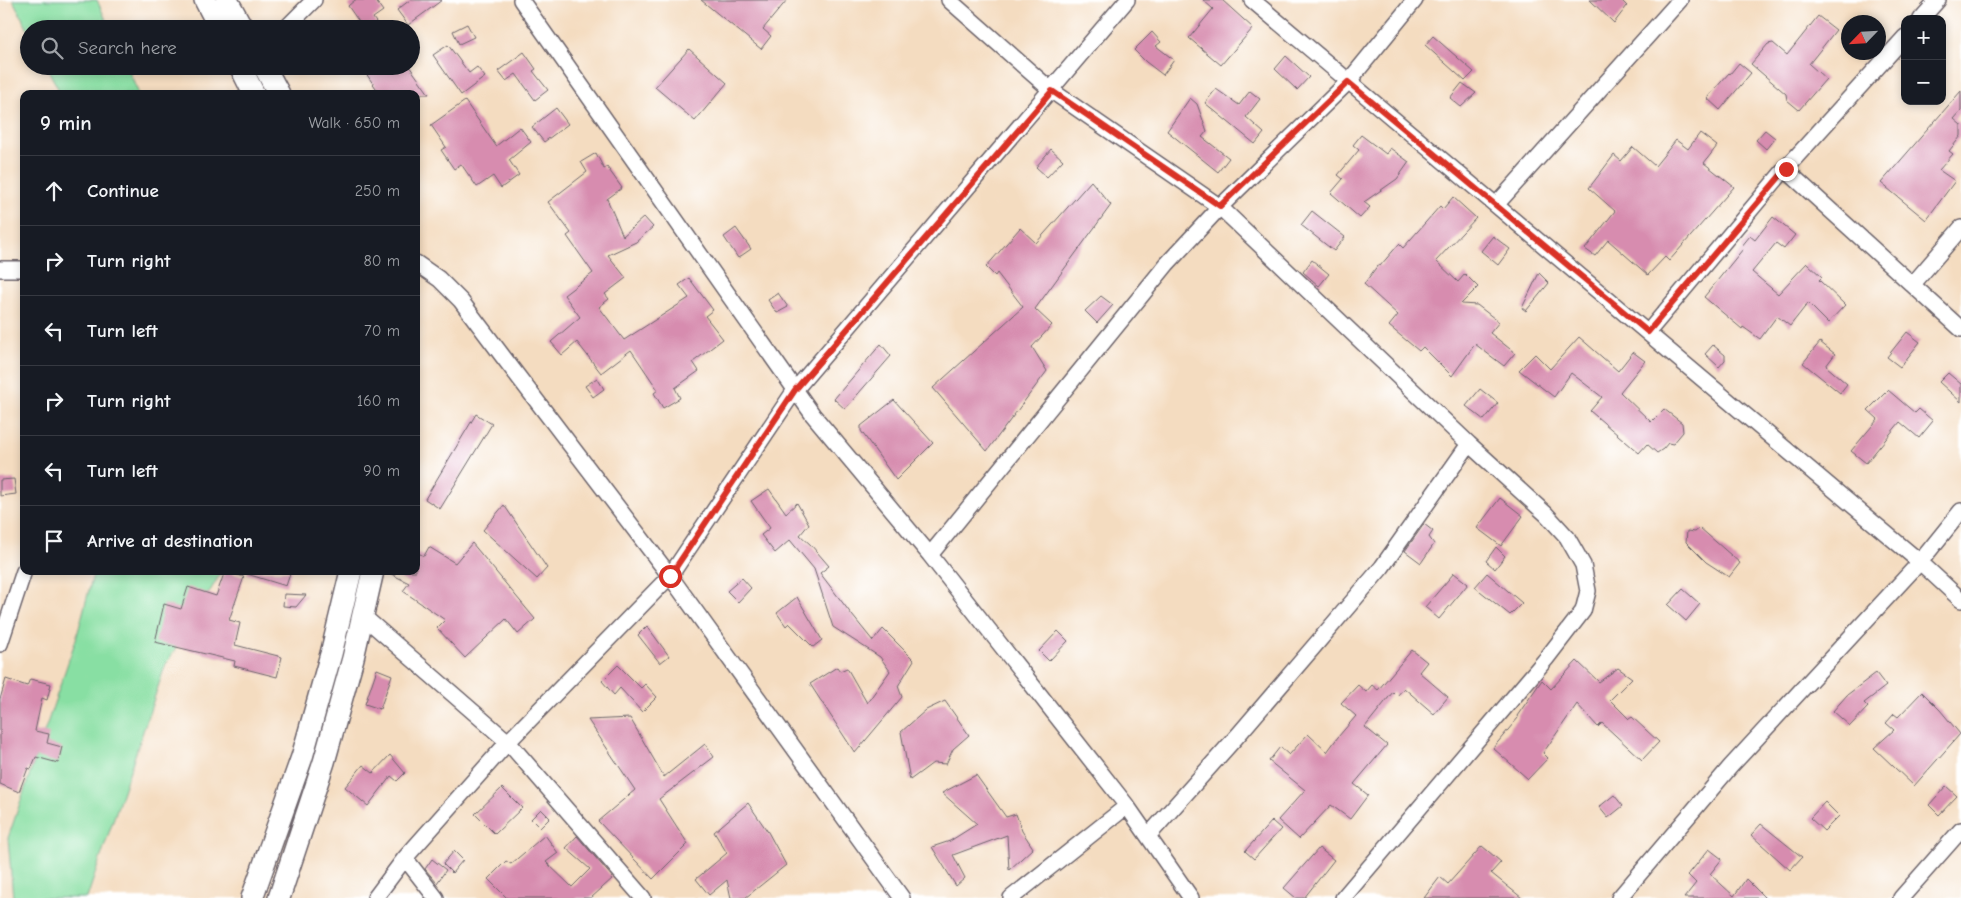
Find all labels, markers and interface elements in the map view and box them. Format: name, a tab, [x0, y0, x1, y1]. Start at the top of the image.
north arrow	[1841, 15, 1886, 60]
map controls	[1901, 15, 1946, 105]
button: +	[1901, 15, 1946, 60]
search box	[20, 20, 420, 75]
icon: search	[38, 34, 66, 62]
text: Search here	[78, 37, 177, 59]
button: −	[1901, 60, 1946, 105]
text: 9 min	[40, 111, 92, 135]
text: Walk · 650 m	[309, 114, 400, 132]
route end	[1775, 158, 1798, 181]
icon: ahead	[40, 177, 68, 205]
text: Continue	[87, 180, 159, 202]
text: 250 m	[355, 182, 400, 200]
icon: right	[40, 247, 68, 275]
text: Turn right	[87, 250, 171, 272]
text: 80 m	[363, 252, 400, 270]
icon: left	[40, 317, 68, 345]
text: Turn left	[87, 320, 158, 342]
text: 70 m	[364, 322, 400, 340]
icon: right	[40, 387, 68, 415]
text: Turn right	[87, 390, 171, 412]
text: 160 m	[357, 392, 400, 410]
icon: left	[40, 457, 68, 485]
text: Turn left	[87, 460, 158, 482]
text: 90 m	[363, 462, 400, 480]
icon: arrive	[40, 527, 68, 555]
text: Arrive at destination	[87, 530, 253, 552]
route start	[659, 565, 682, 588]

